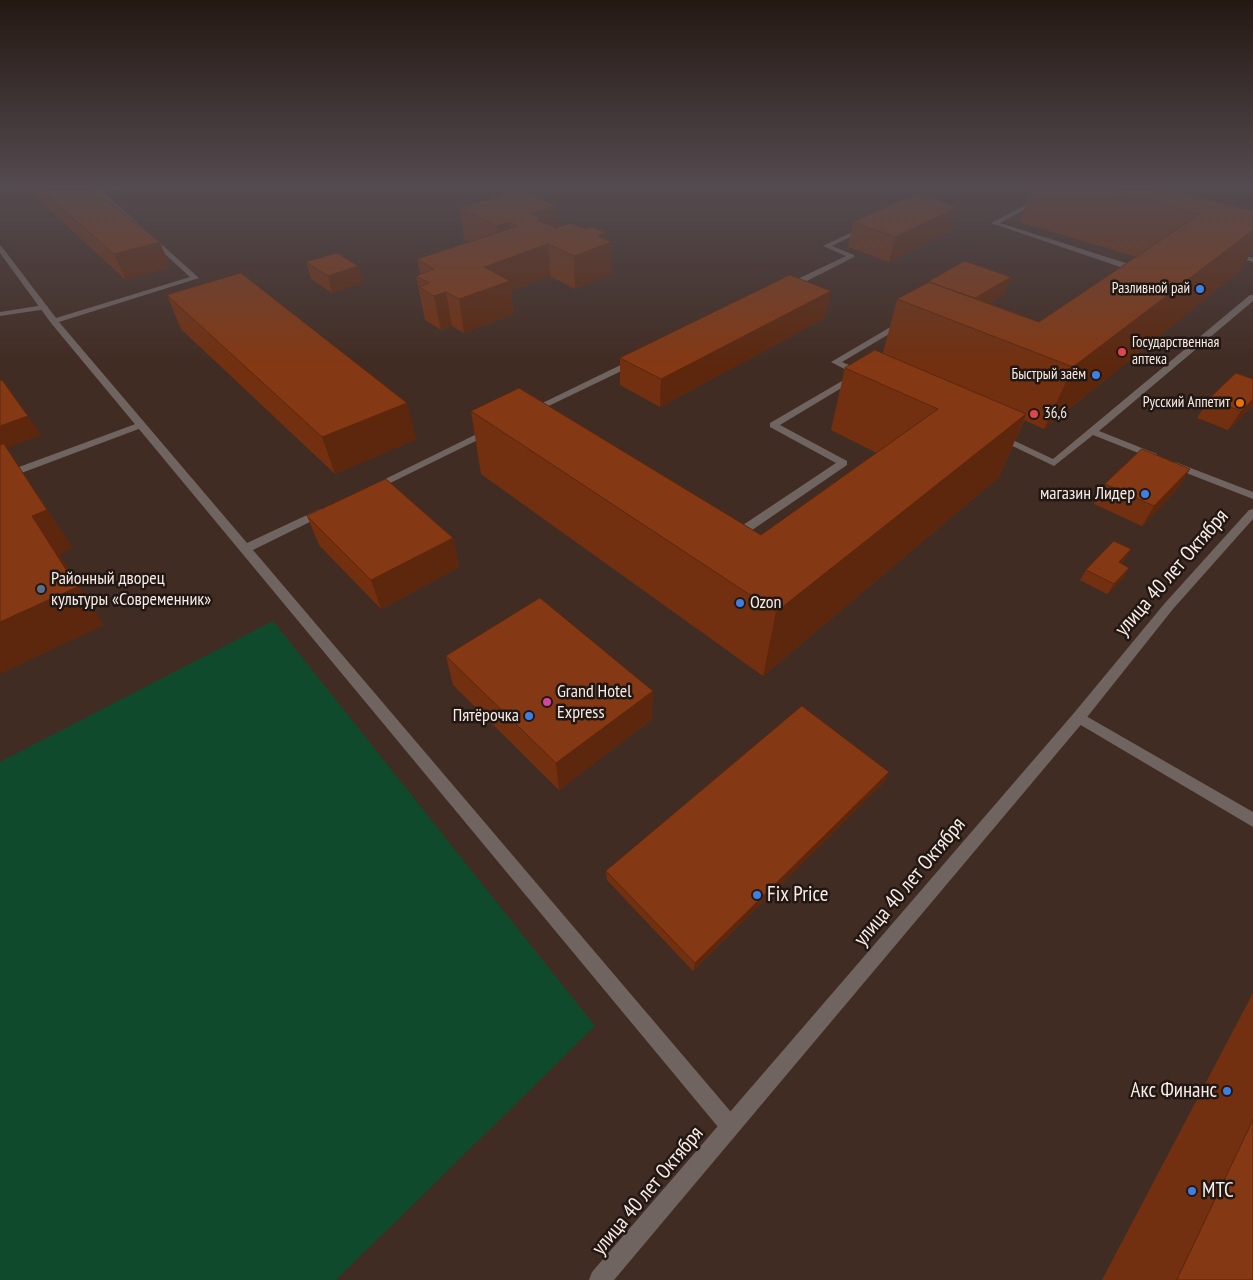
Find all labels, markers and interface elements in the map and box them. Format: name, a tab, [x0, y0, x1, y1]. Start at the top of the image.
place label: Разливной рай	[1112, 280, 1190, 298]
marker: Разливной рай	[1194, 283, 1206, 295]
place label: Государственная аптека	[1132, 334, 1219, 369]
marker: Государственная аптека	[1116, 346, 1128, 358]
place label: Быстрый заём	[1012, 366, 1086, 384]
marker: Быстрый заём	[1090, 369, 1102, 381]
place label: Русский Аппетит	[1143, 394, 1230, 412]
marker: Русский Аппетит	[1234, 397, 1246, 409]
place label: 36,6	[1044, 405, 1067, 423]
marker: 36,6	[1028, 408, 1040, 420]
place label: магазин Лидер	[1040, 483, 1135, 505]
marker: магазин Лидер	[1139, 488, 1151, 500]
street label: улица 40 лет Октября	[1110, 504, 1234, 642]
place label: Районный дворец культуры «Современник»	[51, 568, 211, 610]
marker: Районный дворец культуры «Современник»	[35, 583, 47, 595]
place label: Ozon	[750, 592, 782, 614]
marker: Ozon	[734, 597, 746, 609]
place label: Grand Hotel Express	[557, 681, 631, 724]
marker: Grand Hotel Express	[541, 696, 553, 708]
place label: Пятёрочка	[453, 705, 519, 727]
marker: Пятёрочка	[523, 710, 535, 722]
street label: улица 40 лет Октября	[849, 813, 971, 951]
place label: Fix Price	[767, 882, 828, 908]
marker: Fix Price	[751, 889, 763, 901]
place label: Акс Финанс	[1131, 1078, 1217, 1104]
marker: Акс Финанс	[1221, 1085, 1233, 1097]
street label: улица 40 лет Октября	[587, 1122, 709, 1260]
place label: МТС	[1202, 1178, 1234, 1204]
marker: МТС	[1186, 1185, 1198, 1197]

